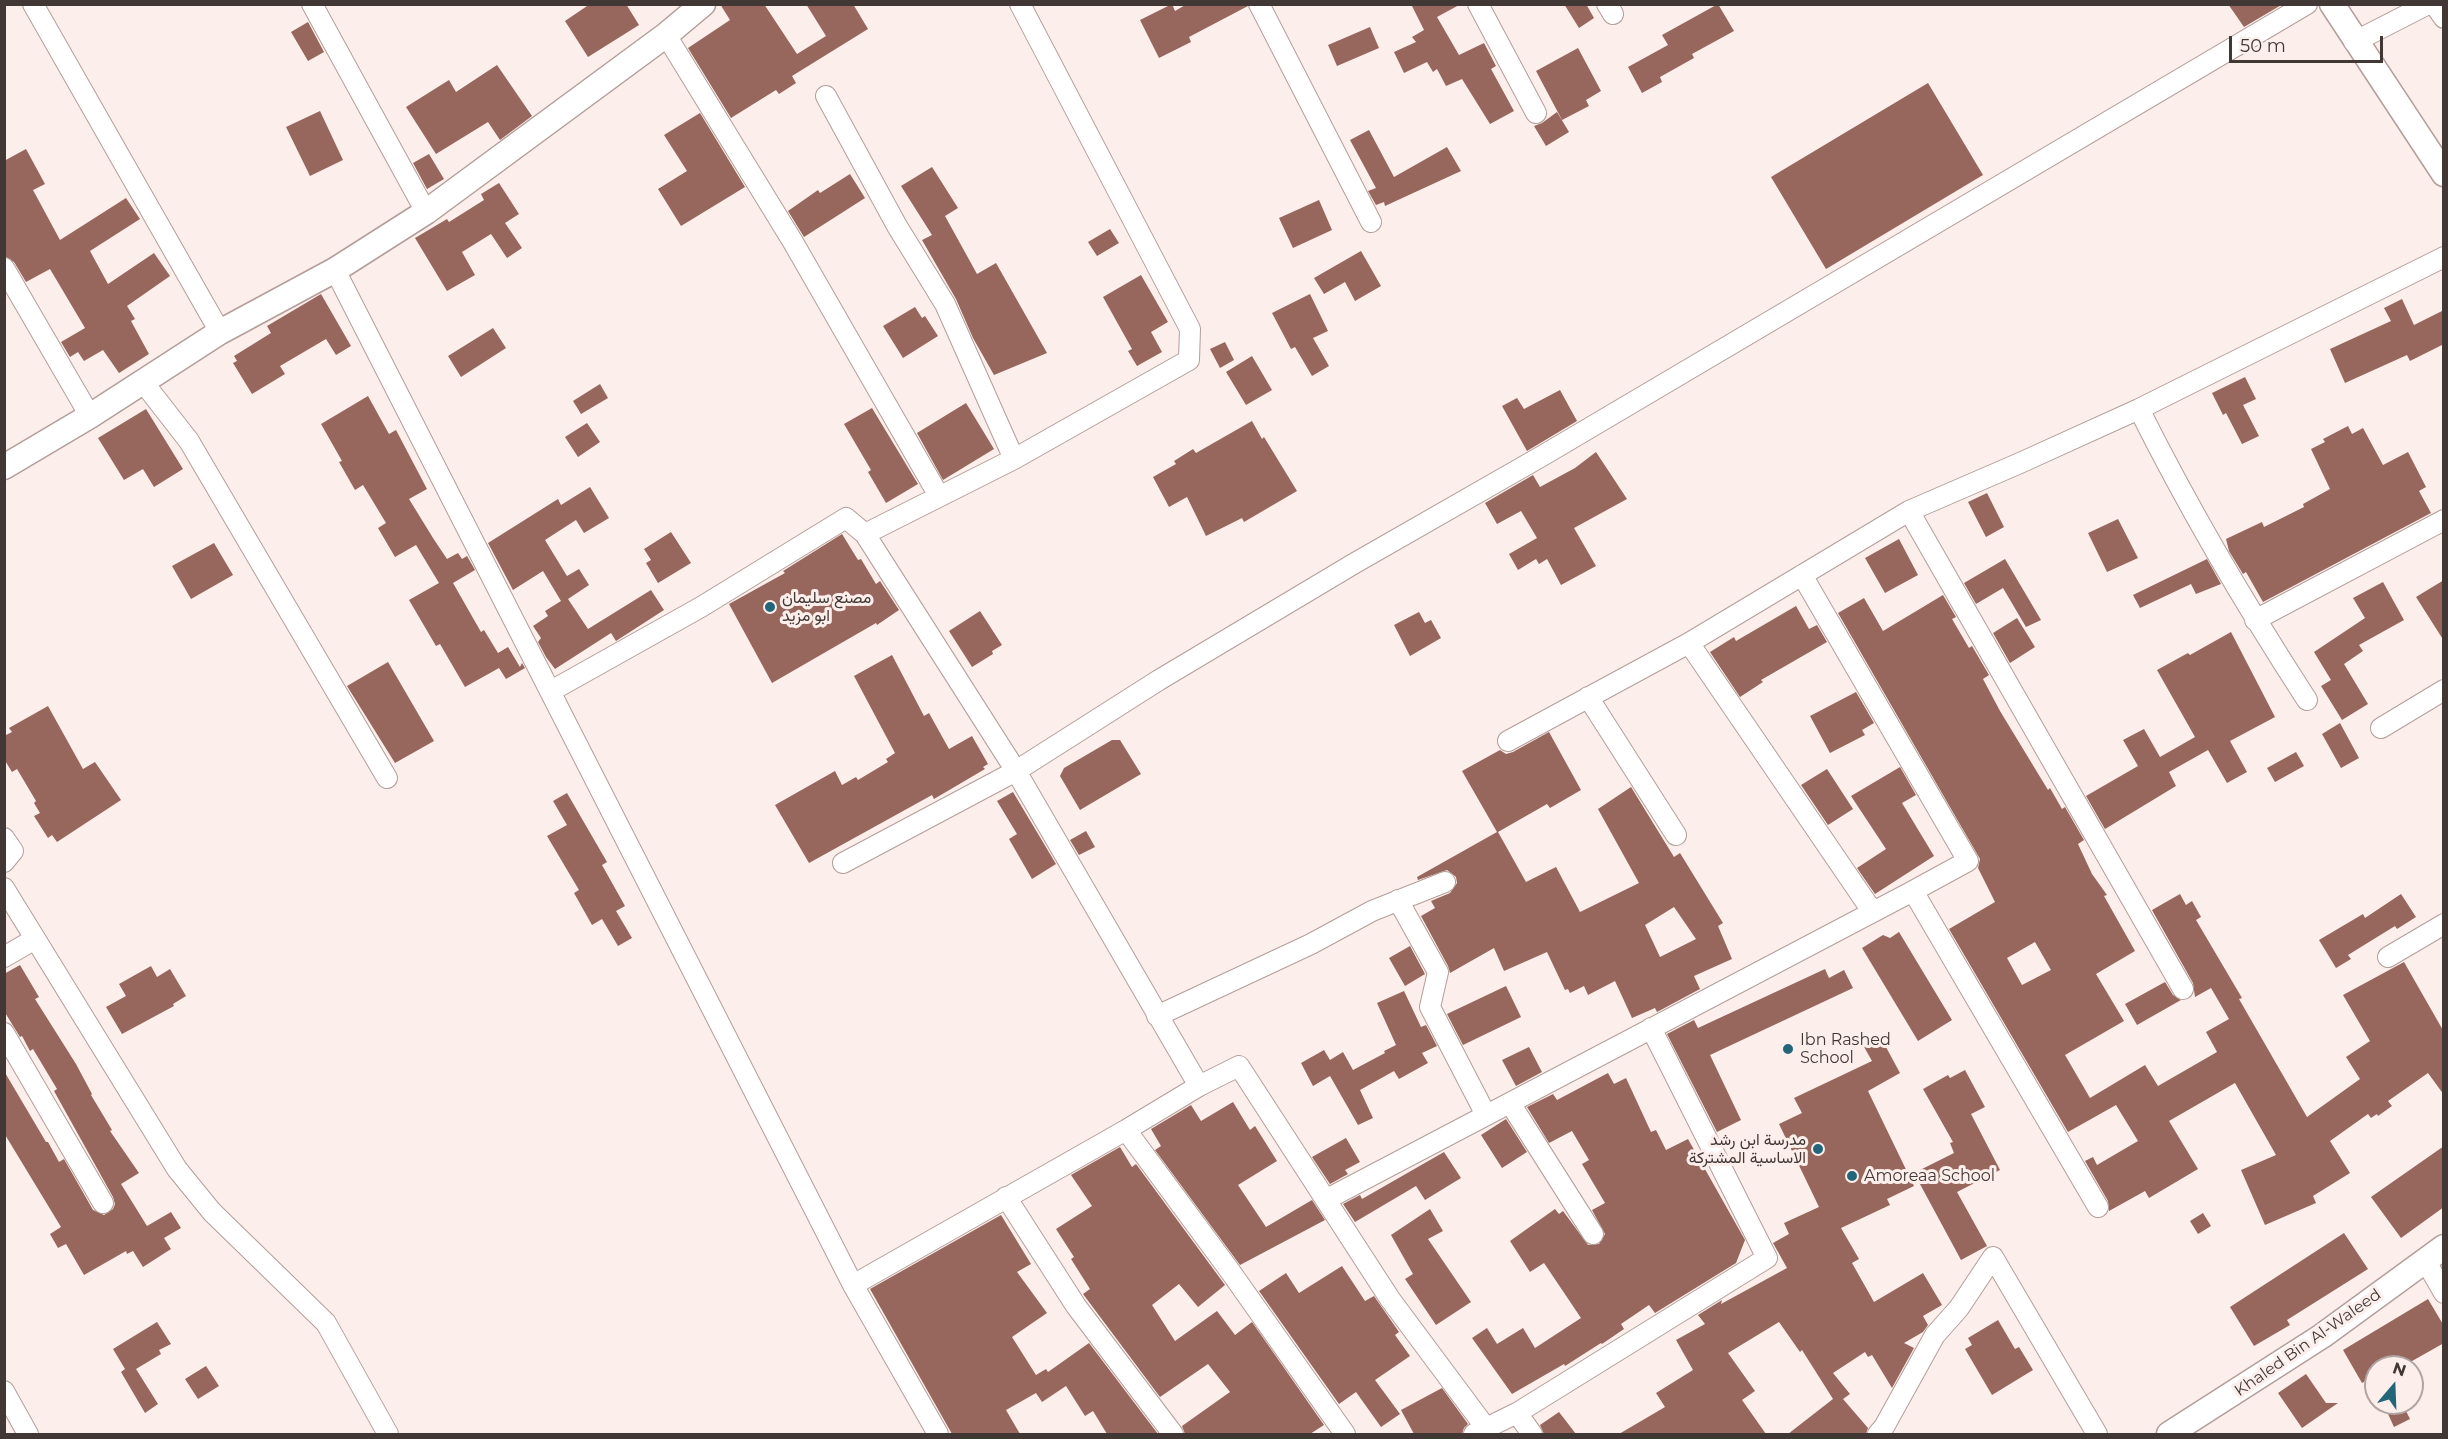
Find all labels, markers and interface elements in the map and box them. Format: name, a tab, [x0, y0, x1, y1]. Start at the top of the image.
scale bar	[2232, 24, 2386, 62]
text: 50 m	[2240, 35, 2286, 57]
place label: مصنع سليمان ابو مزيد	[782, 588, 871, 626]
marker: مصنع سليمان ابو مزيد	[763, 600, 777, 614]
place label: Ibn Rashed School	[1800, 1030, 1891, 1068]
marker: Ibn Rashed School	[1781, 1042, 1795, 1056]
place label: مدرسة ابن رشد الاساسية المشتركة	[1689, 1130, 1806, 1168]
marker: مدرسة ابن رشد الاساسية المشتركة	[1811, 1142, 1825, 1156]
place label: Amoreaa School	[1864, 1166, 1995, 1186]
marker: Amoreaa School	[1845, 1169, 1859, 1183]
street label: Khaled Bin Al-Waleed	[2231, 1285, 2385, 1401]
north arrow	[2364, 1355, 2424, 1415]
text: N	[2390, 1358, 2409, 1380]

